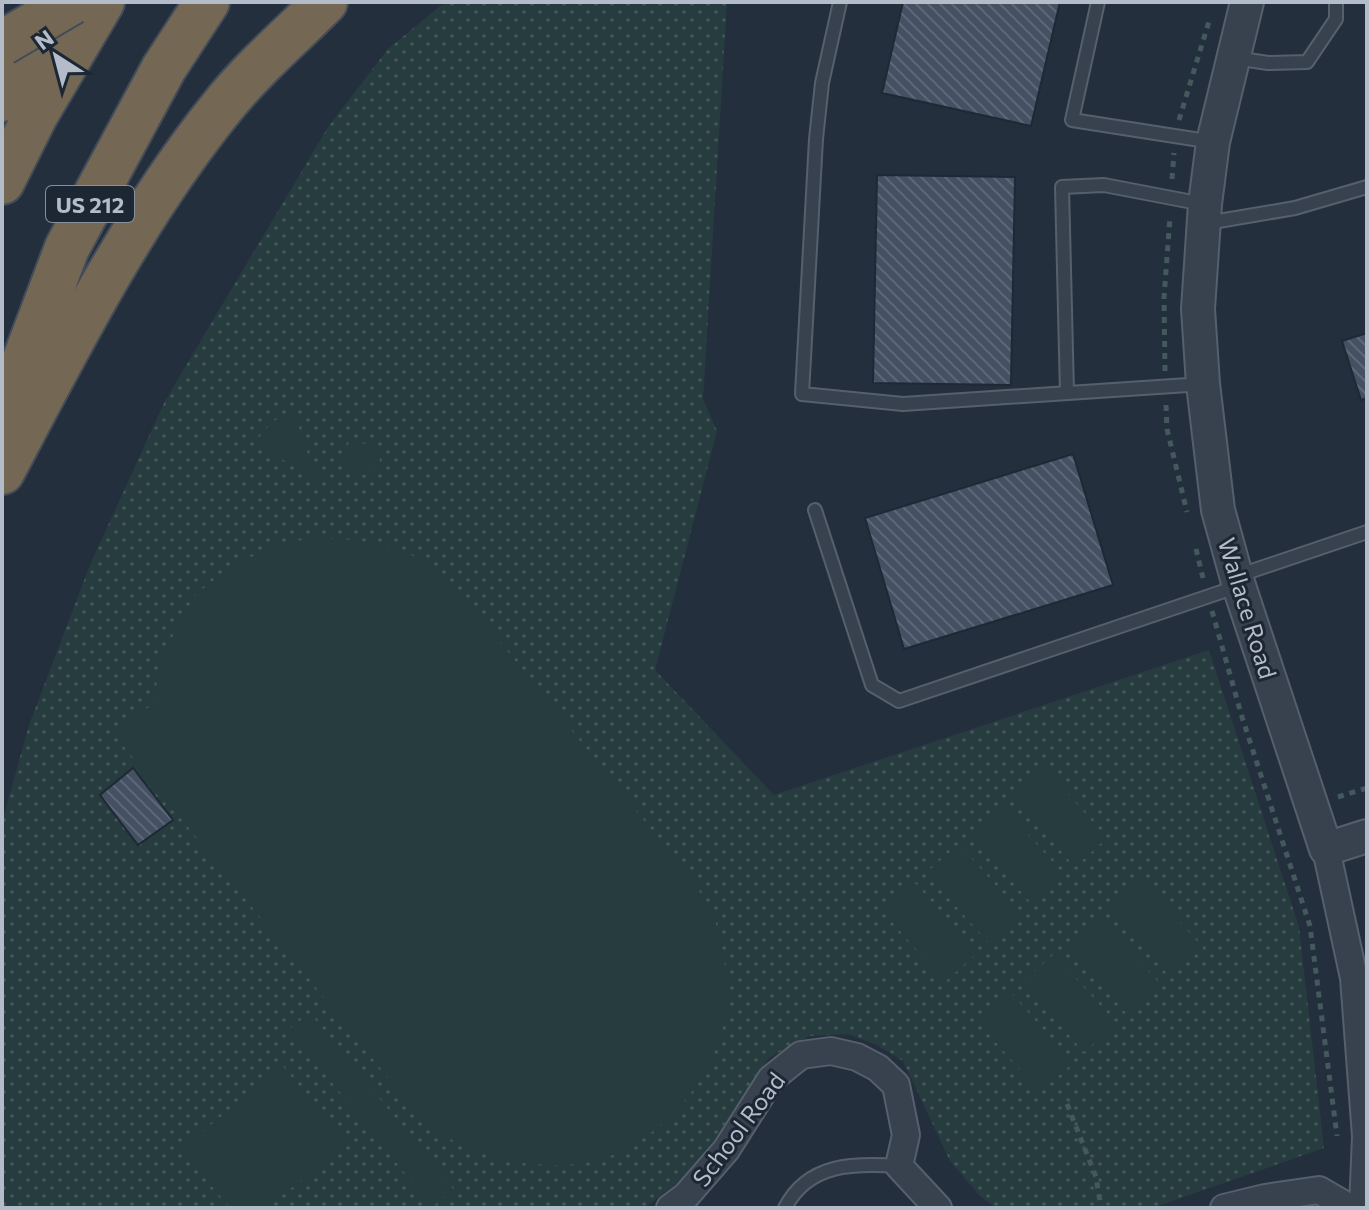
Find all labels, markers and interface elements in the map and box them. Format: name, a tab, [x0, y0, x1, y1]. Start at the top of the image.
north arrow	[16, 16, 96, 96]
text: N	[29, 24, 59, 55]
road number: US 212	[46, 186, 134, 222]
street label: Wallace Road	[1213, 534, 1283, 682]
street label: School Road	[686, 1066, 790, 1192]

